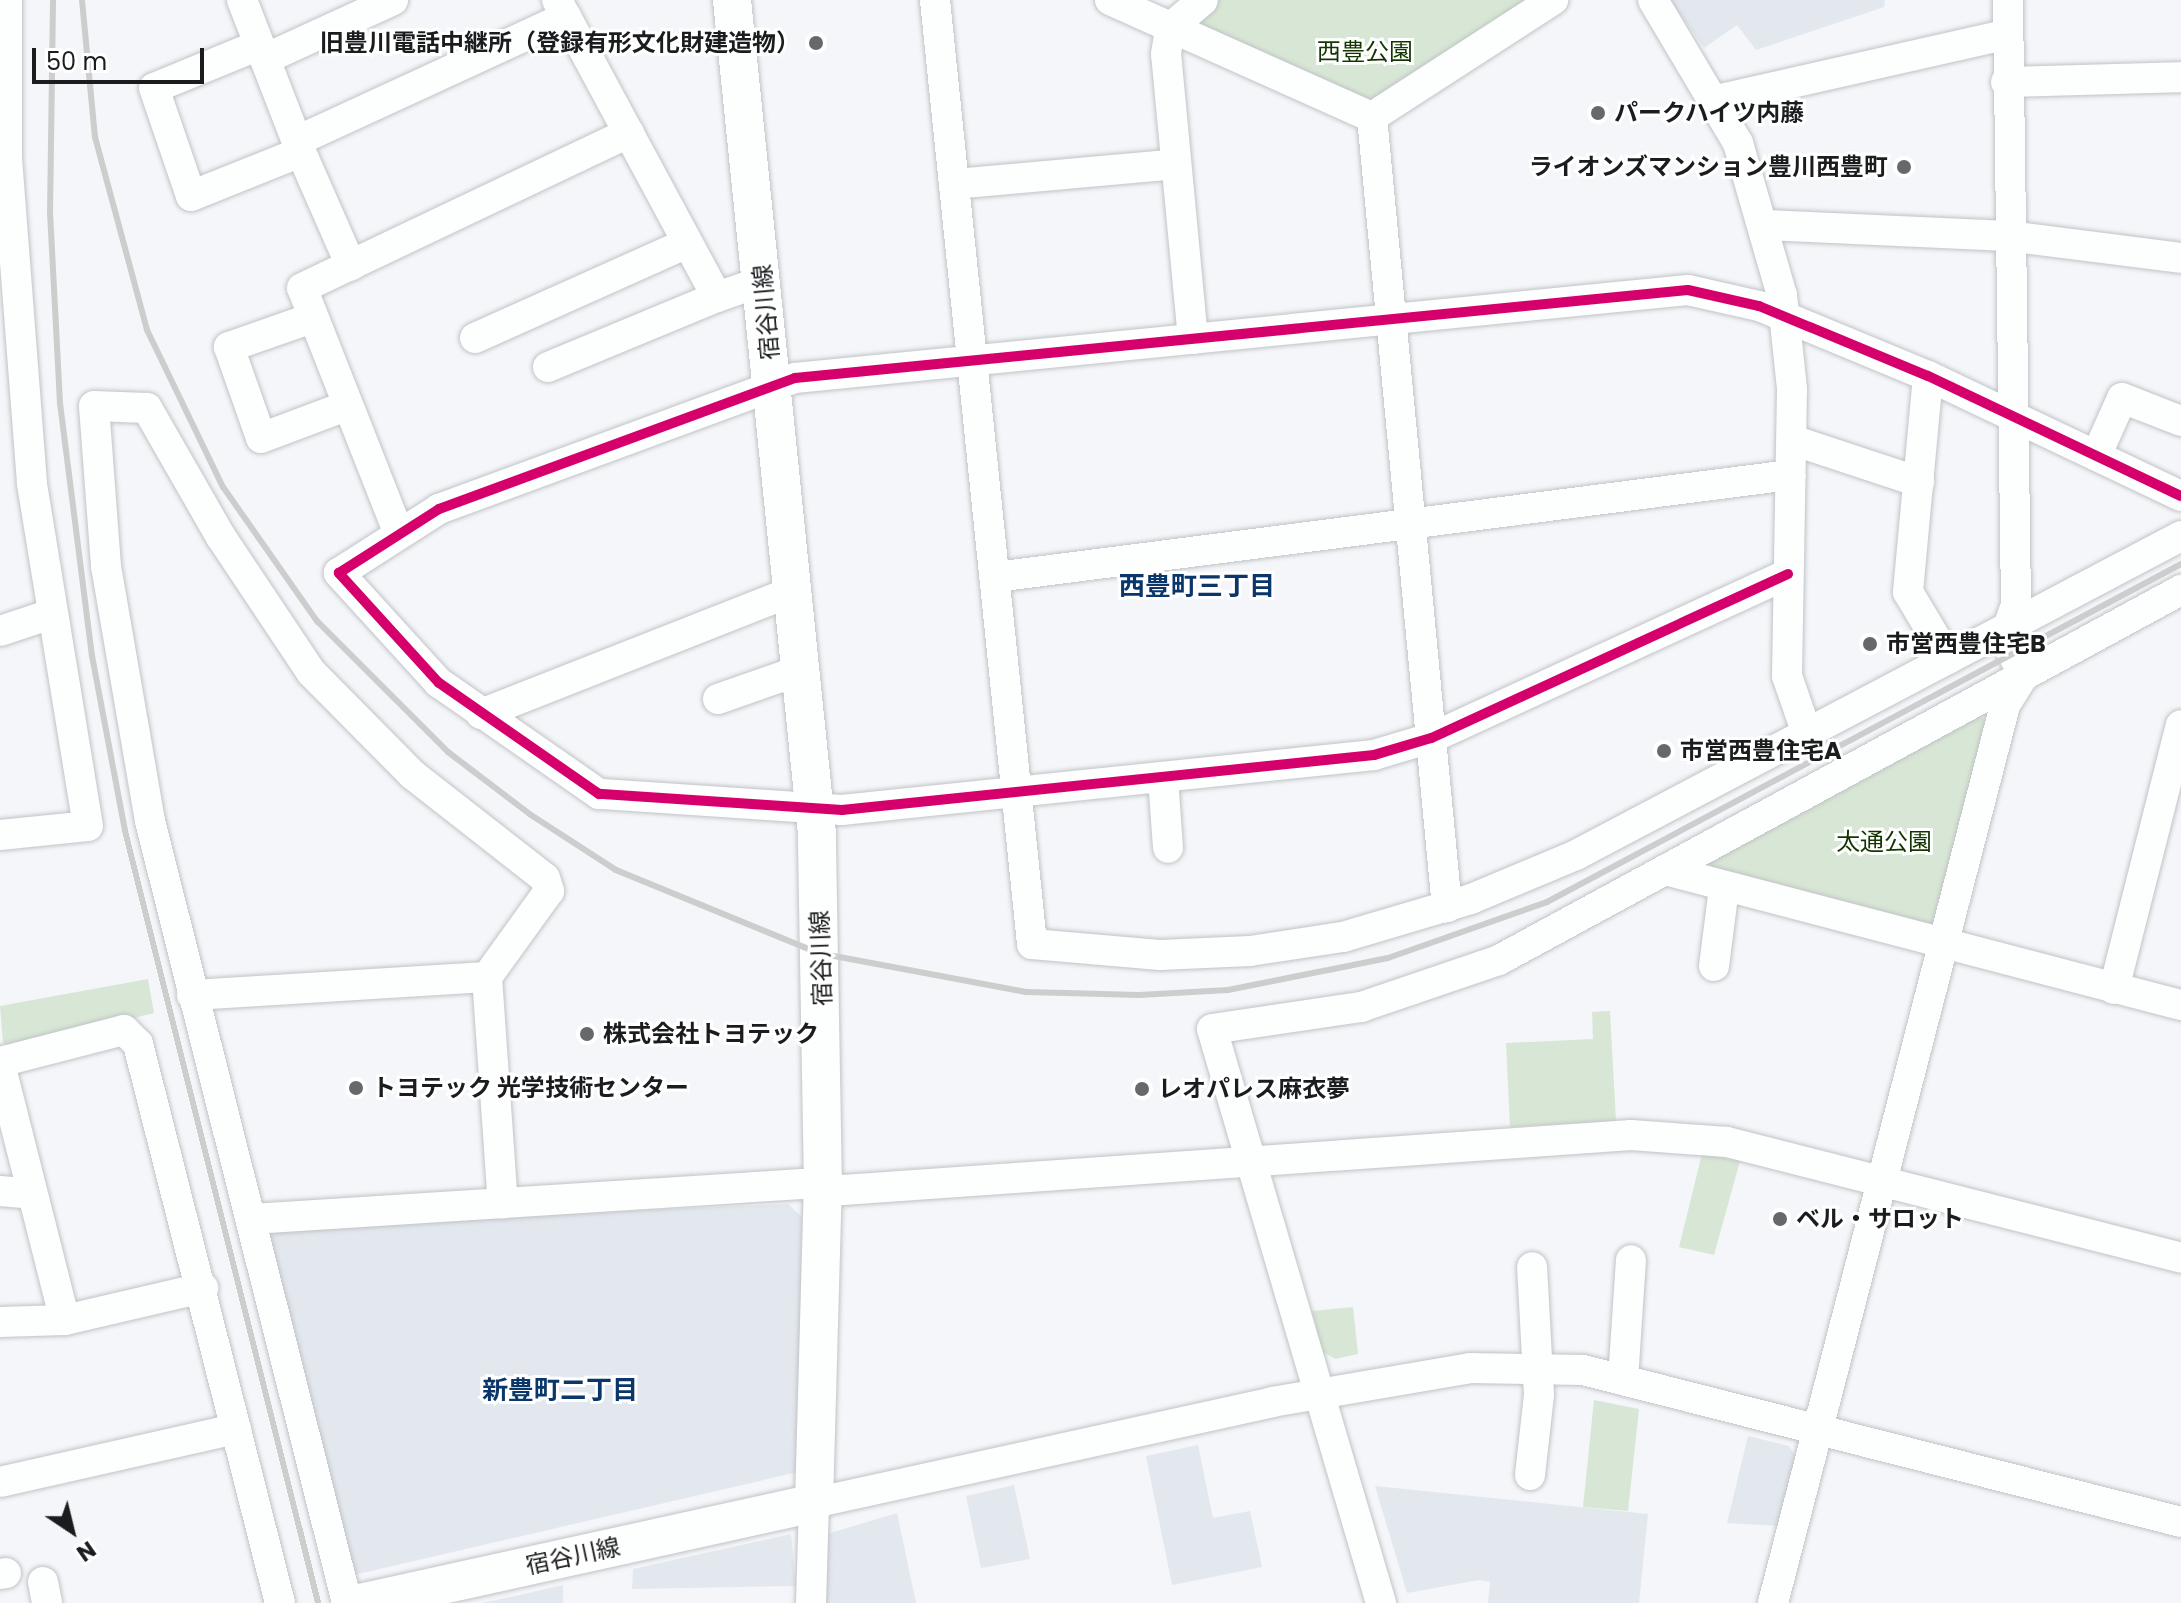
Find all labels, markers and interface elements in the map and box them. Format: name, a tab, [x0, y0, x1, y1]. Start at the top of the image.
place label: 旧豊川電話中継所（登録有形文化財建造物）	[320, 29, 800, 57]
scale bar	[36, 32, 208, 82]
marker: 旧豊川電話中継所（登録有形文化財建造物）	[807, 34, 825, 52]
park label: 西豊公園	[1317, 38, 1413, 66]
text: 50 m	[46, 45, 107, 78]
place label: パークハイツ内藤	[1614, 99, 1806, 127]
marker: パークハイツ内藤	[1589, 104, 1607, 122]
place label: ライオンズマンション豊川西豊町	[1528, 153, 1888, 181]
marker: ライオンズマンション豊川西豊町	[1895, 158, 1913, 176]
street label: 宿谷川線	[747, 263, 785, 361]
district label: 西豊町三丁目	[1119, 571, 1275, 603]
place label: 市営西豊住宅B	[1886, 630, 2046, 658]
marker: 市営西豊住宅B	[1861, 635, 1879, 653]
place label: 市営西豊住宅A	[1680, 737, 1842, 765]
marker: 市営西豊住宅A	[1655, 742, 1673, 760]
park label: 太通公園	[1836, 828, 1932, 856]
street label: 宿谷川線	[805, 910, 837, 1006]
place label: 株式会社トヨテック	[603, 1020, 819, 1048]
marker: 株式会社トヨテック	[578, 1025, 596, 1043]
place label: トヨテック 光学技術センター	[372, 1074, 689, 1102]
place label: レオパレス麻衣夢	[1158, 1075, 1350, 1103]
marker: トヨテック 光学技術センター	[347, 1079, 365, 1097]
marker: レオパレス麻衣夢	[1133, 1080, 1151, 1098]
place label: ベル・サロット	[1796, 1205, 1964, 1233]
marker: ベル・サロット	[1771, 1210, 1789, 1228]
district label: 新豊町二丁目	[482, 1375, 638, 1407]
north arrow	[32, 1491, 112, 1571]
street label: 宿谷川線	[523, 1532, 623, 1580]
text: N	[70, 1534, 102, 1569]

